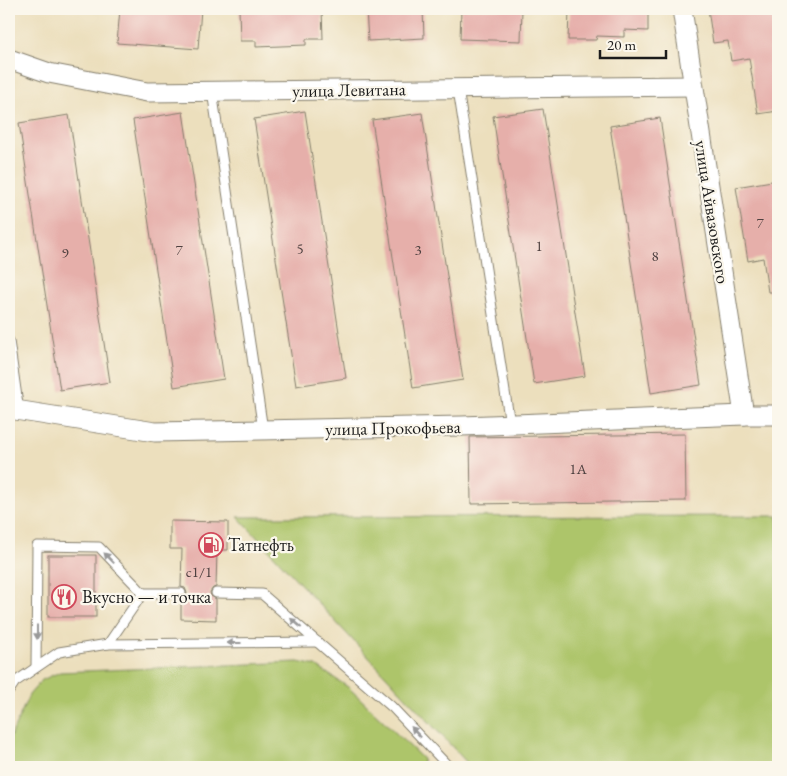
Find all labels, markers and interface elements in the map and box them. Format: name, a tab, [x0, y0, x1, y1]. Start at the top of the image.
scale bar	[600, 28, 666, 60]
text: 20 m	[607, 35, 636, 54]
street label: улица Левитана	[292, 77, 407, 102]
street label: улица Айвазовского	[690, 138, 735, 285]
house number: 7	[756, 213, 764, 232]
house number: 1	[535, 236, 543, 255]
house number: 5	[296, 239, 304, 258]
house number: 7	[175, 240, 183, 259]
house number: 3	[414, 240, 422, 259]
house number: 9	[61, 243, 69, 262]
house number: 8	[651, 246, 659, 265]
street label: улица Прокофьева	[325, 415, 462, 440]
house number: 1A	[569, 459, 587, 478]
fuel station icon: Татнефть	[198, 532, 224, 558]
place label: Татнефть	[228, 533, 294, 556]
one-way arrow	[103, 552, 115, 564]
house number: с1/1	[186, 562, 212, 581]
restaurant icon: Вкусно — и точка	[51, 584, 77, 610]
place label: Вкусно — и точка	[82, 585, 212, 608]
one-way arrow	[290, 617, 302, 629]
one-way arrow	[33, 624, 41, 640]
one-way arrow	[226, 639, 242, 647]
one-way arrow	[410, 726, 422, 738]

